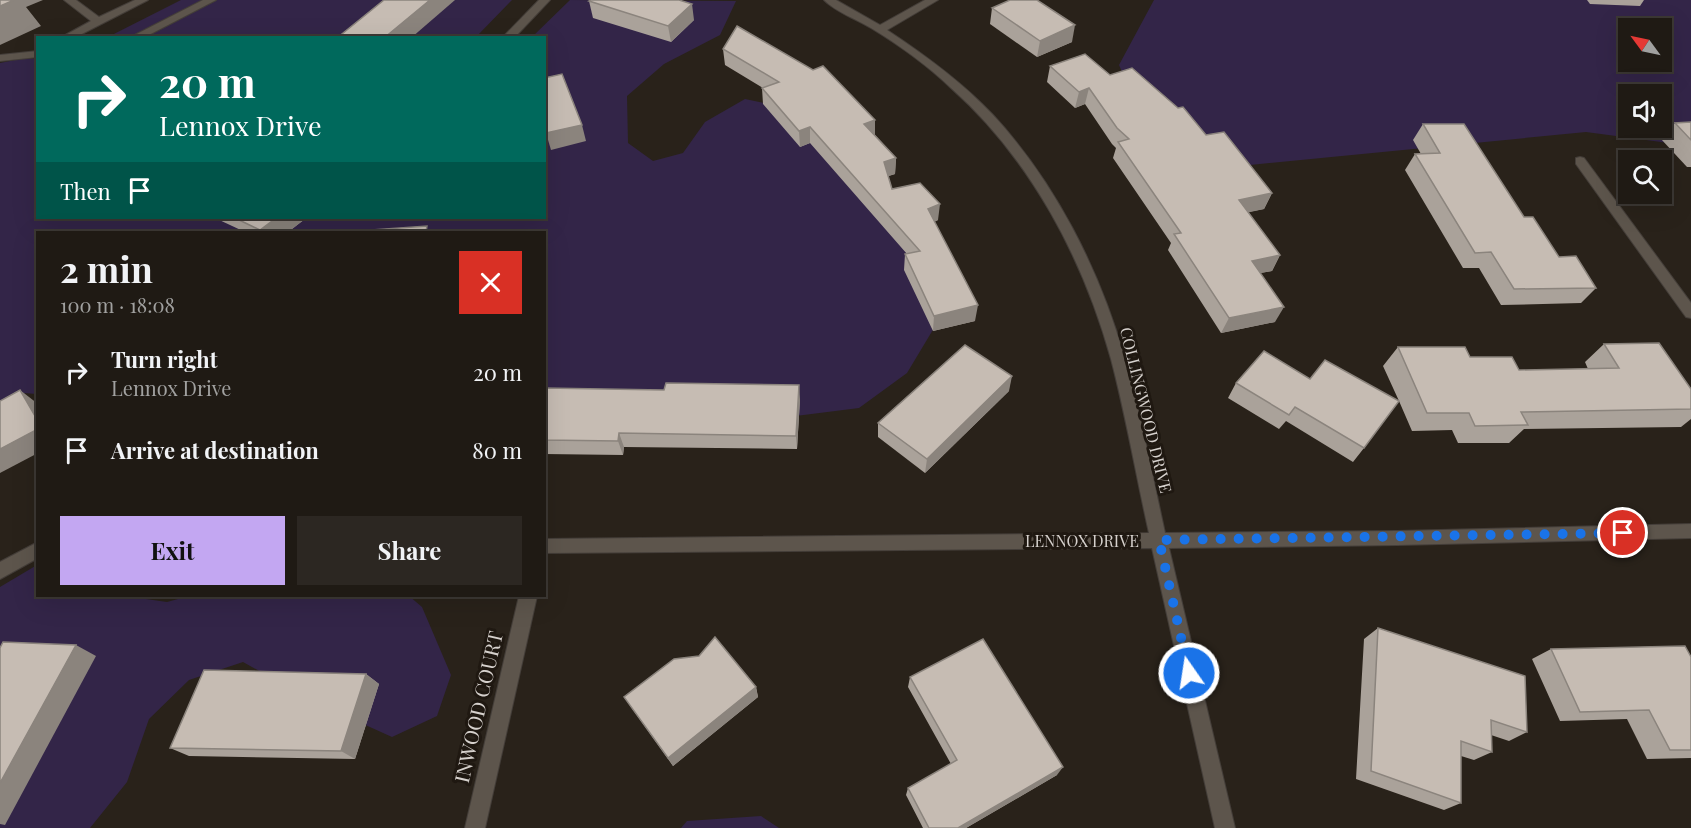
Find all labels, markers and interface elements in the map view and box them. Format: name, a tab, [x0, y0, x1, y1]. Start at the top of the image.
north arrow	[1618, 18, 1672, 72]
map controls	[1618, 18, 1672, 204]
text: 20 m	[159, 53, 256, 109]
icon: right	[60, 60, 138, 138]
button: sound	[1618, 84, 1672, 138]
text: Lennox Drive	[159, 107, 322, 143]
button: search	[1618, 150, 1672, 204]
icon: arrive	[123, 174, 156, 207]
text: Then	[60, 176, 111, 206]
text: 2 min	[60, 244, 153, 292]
button: close	[459, 251, 522, 314]
text: 100 m · 18:08	[60, 291, 175, 318]
street label: COLLINGWOOD DRIVE	[1116, 325, 1177, 495]
text: Turn right	[111, 344, 217, 374]
icon: right	[60, 356, 93, 389]
text: 20 m	[473, 357, 522, 387]
text: Lennox Drive	[111, 374, 231, 401]
icon: arrive	[60, 434, 93, 467]
text: Arrive at destination	[111, 435, 319, 465]
text: 80 m	[472, 435, 522, 465]
pin	[1597, 507, 1648, 558]
button: Exit	[60, 516, 285, 585]
button: Share	[297, 516, 522, 585]
icon: arrive	[1606, 516, 1639, 549]
street label: LENNOX DRIVE	[1025, 530, 1139, 551]
street label: INWOOD COURT	[447, 628, 508, 785]
position arrow	[1157, 641, 1221, 705]

